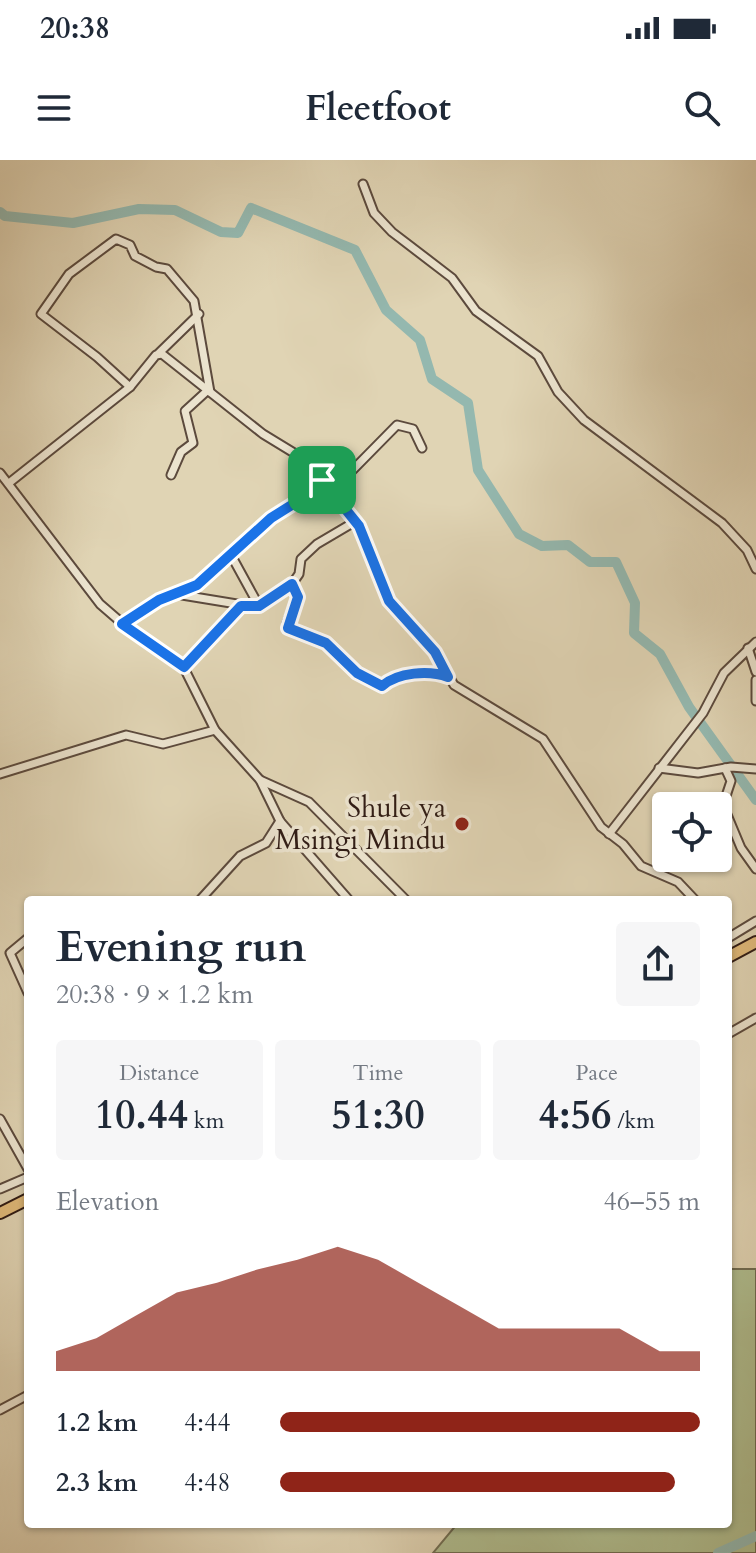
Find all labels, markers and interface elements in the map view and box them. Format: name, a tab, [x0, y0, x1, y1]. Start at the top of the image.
text: 20:38	[40, 8, 110, 49]
text: Fleetfoot	[305, 84, 451, 133]
icon: menu	[32, 86, 76, 130]
icon: search	[680, 86, 724, 130]
pin	[288, 446, 356, 514]
icon: arrive	[300, 458, 344, 502]
place label: Shule ya Msingi Mindu	[275, 789, 446, 859]
map controls	[652, 792, 732, 872]
button: locate	[652, 792, 732, 872]
marker: Shule ya Msingi Mindu	[453, 815, 471, 833]
text: Evening run	[56, 917, 306, 977]
button: share	[616, 922, 700, 1006]
text: 20:38 · 9 × 1.2 km	[56, 977, 253, 1012]
text: Distance	[119, 1058, 200, 1088]
text: Time	[353, 1058, 403, 1088]
text: Pace	[575, 1058, 618, 1088]
text: 10.44	[94, 1088, 188, 1143]
text: 51:30	[331, 1088, 425, 1143]
text: 4:56	[538, 1088, 611, 1143]
text: km	[188, 1106, 224, 1136]
text: /km	[611, 1106, 655, 1136]
text: Elevation	[56, 1184, 159, 1219]
text: 46–55 m	[603, 1184, 700, 1219]
text: 1.2 km	[56, 1405, 137, 1440]
text: 4:44	[184, 1405, 231, 1440]
text: 2.3 km	[56, 1465, 137, 1500]
text: 4:48	[184, 1465, 231, 1500]

